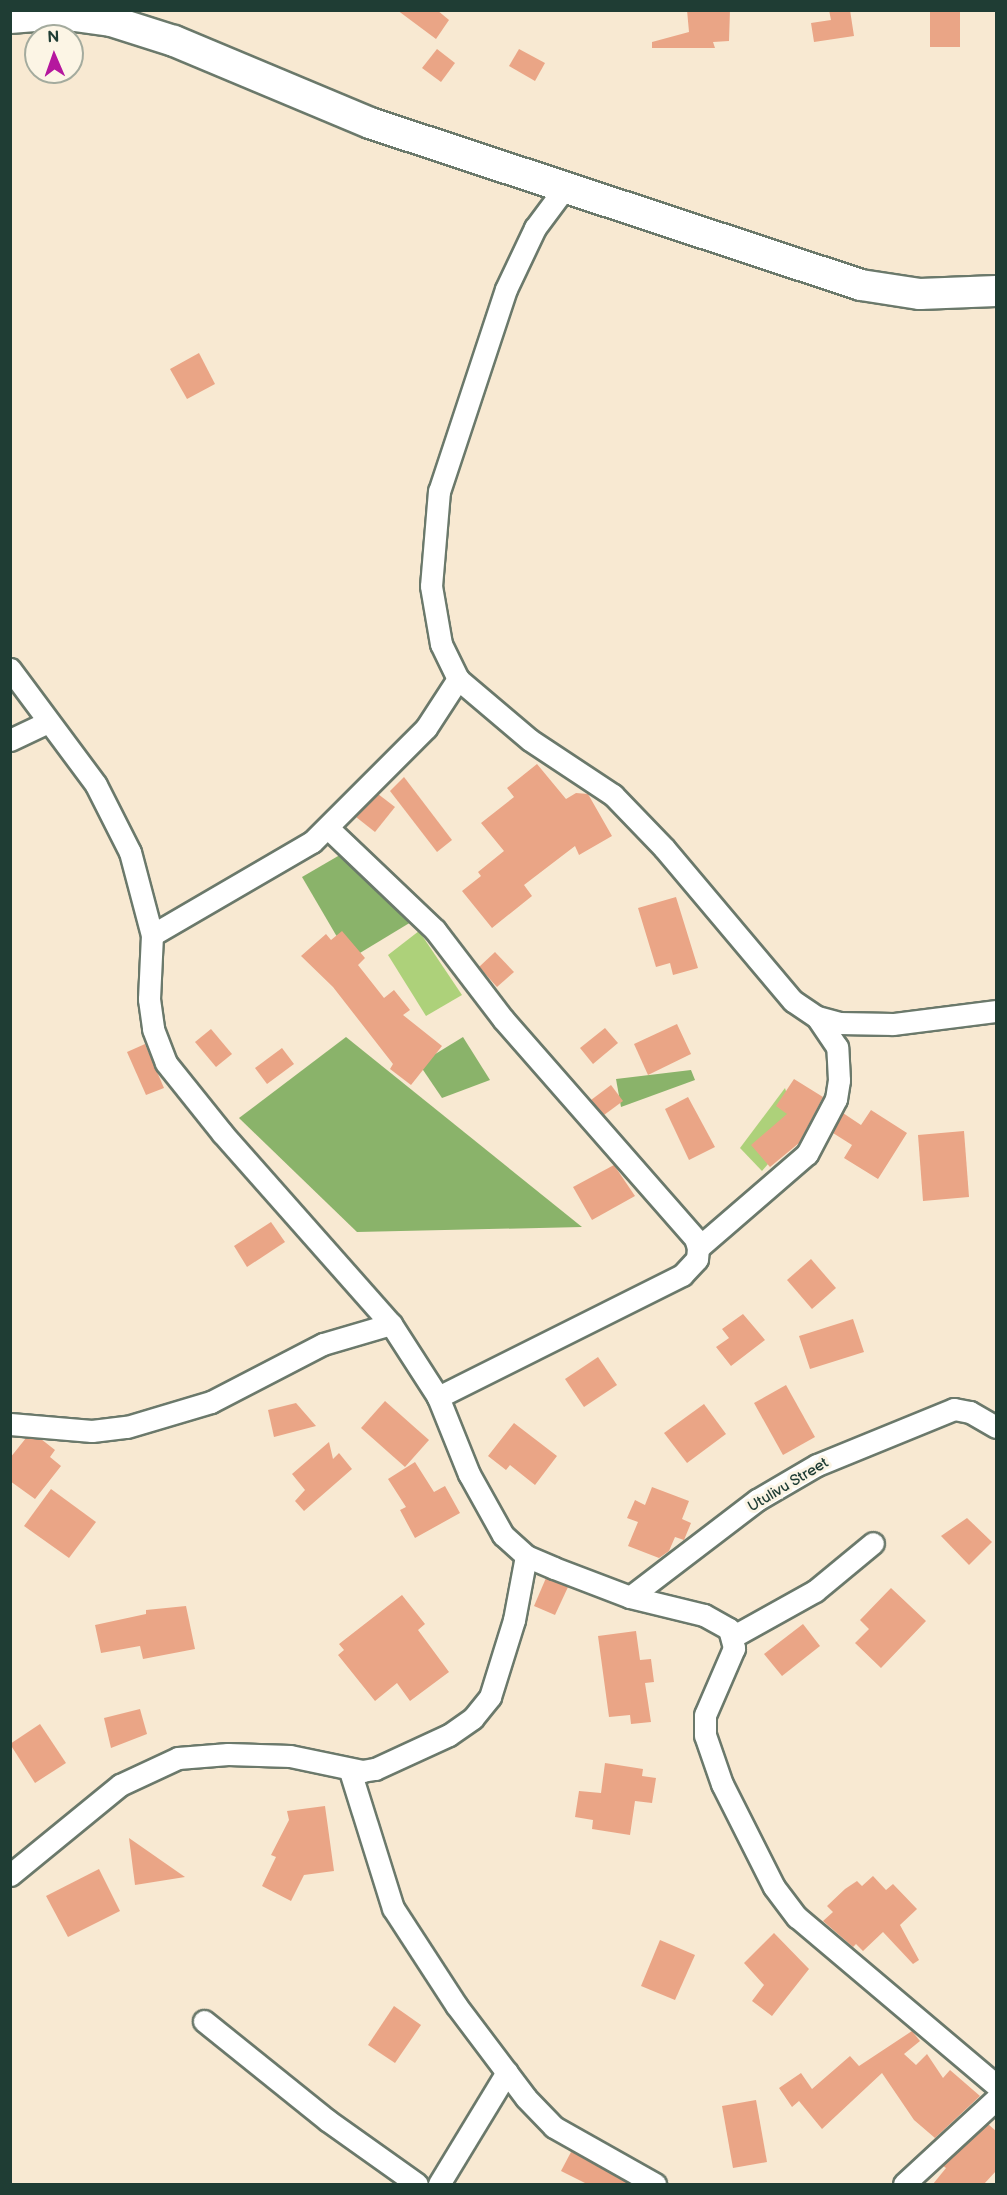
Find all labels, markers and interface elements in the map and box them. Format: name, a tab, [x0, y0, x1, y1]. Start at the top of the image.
north arrow	[24, 24, 84, 84]
text: N	[47, 28, 60, 47]
street label: Utulivu Street	[744, 1454, 832, 1516]

